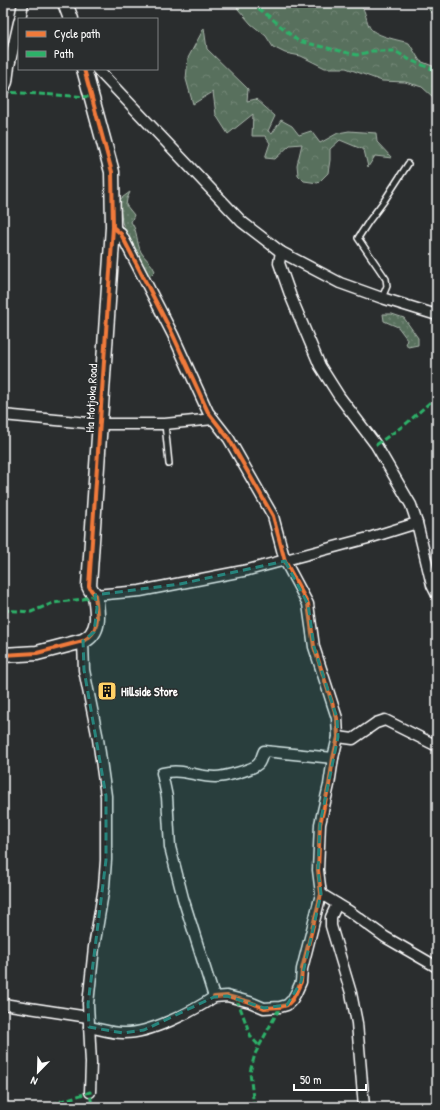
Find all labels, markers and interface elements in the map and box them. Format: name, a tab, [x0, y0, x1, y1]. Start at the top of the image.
legend	[18, 18, 158, 70]
text: Cycle path	[54, 25, 100, 42]
text: Path	[54, 45, 74, 62]
street label: Ha Motjoka Road	[81, 363, 101, 433]
building icon: Hillside Store	[96, 680, 118, 702]
place label: Hillside Store	[121, 683, 178, 700]
north arrow	[18, 1052, 58, 1092]
scale bar	[294, 1066, 366, 1092]
text: 50 m	[300, 1071, 321, 1088]
text: N	[29, 1074, 40, 1089]

